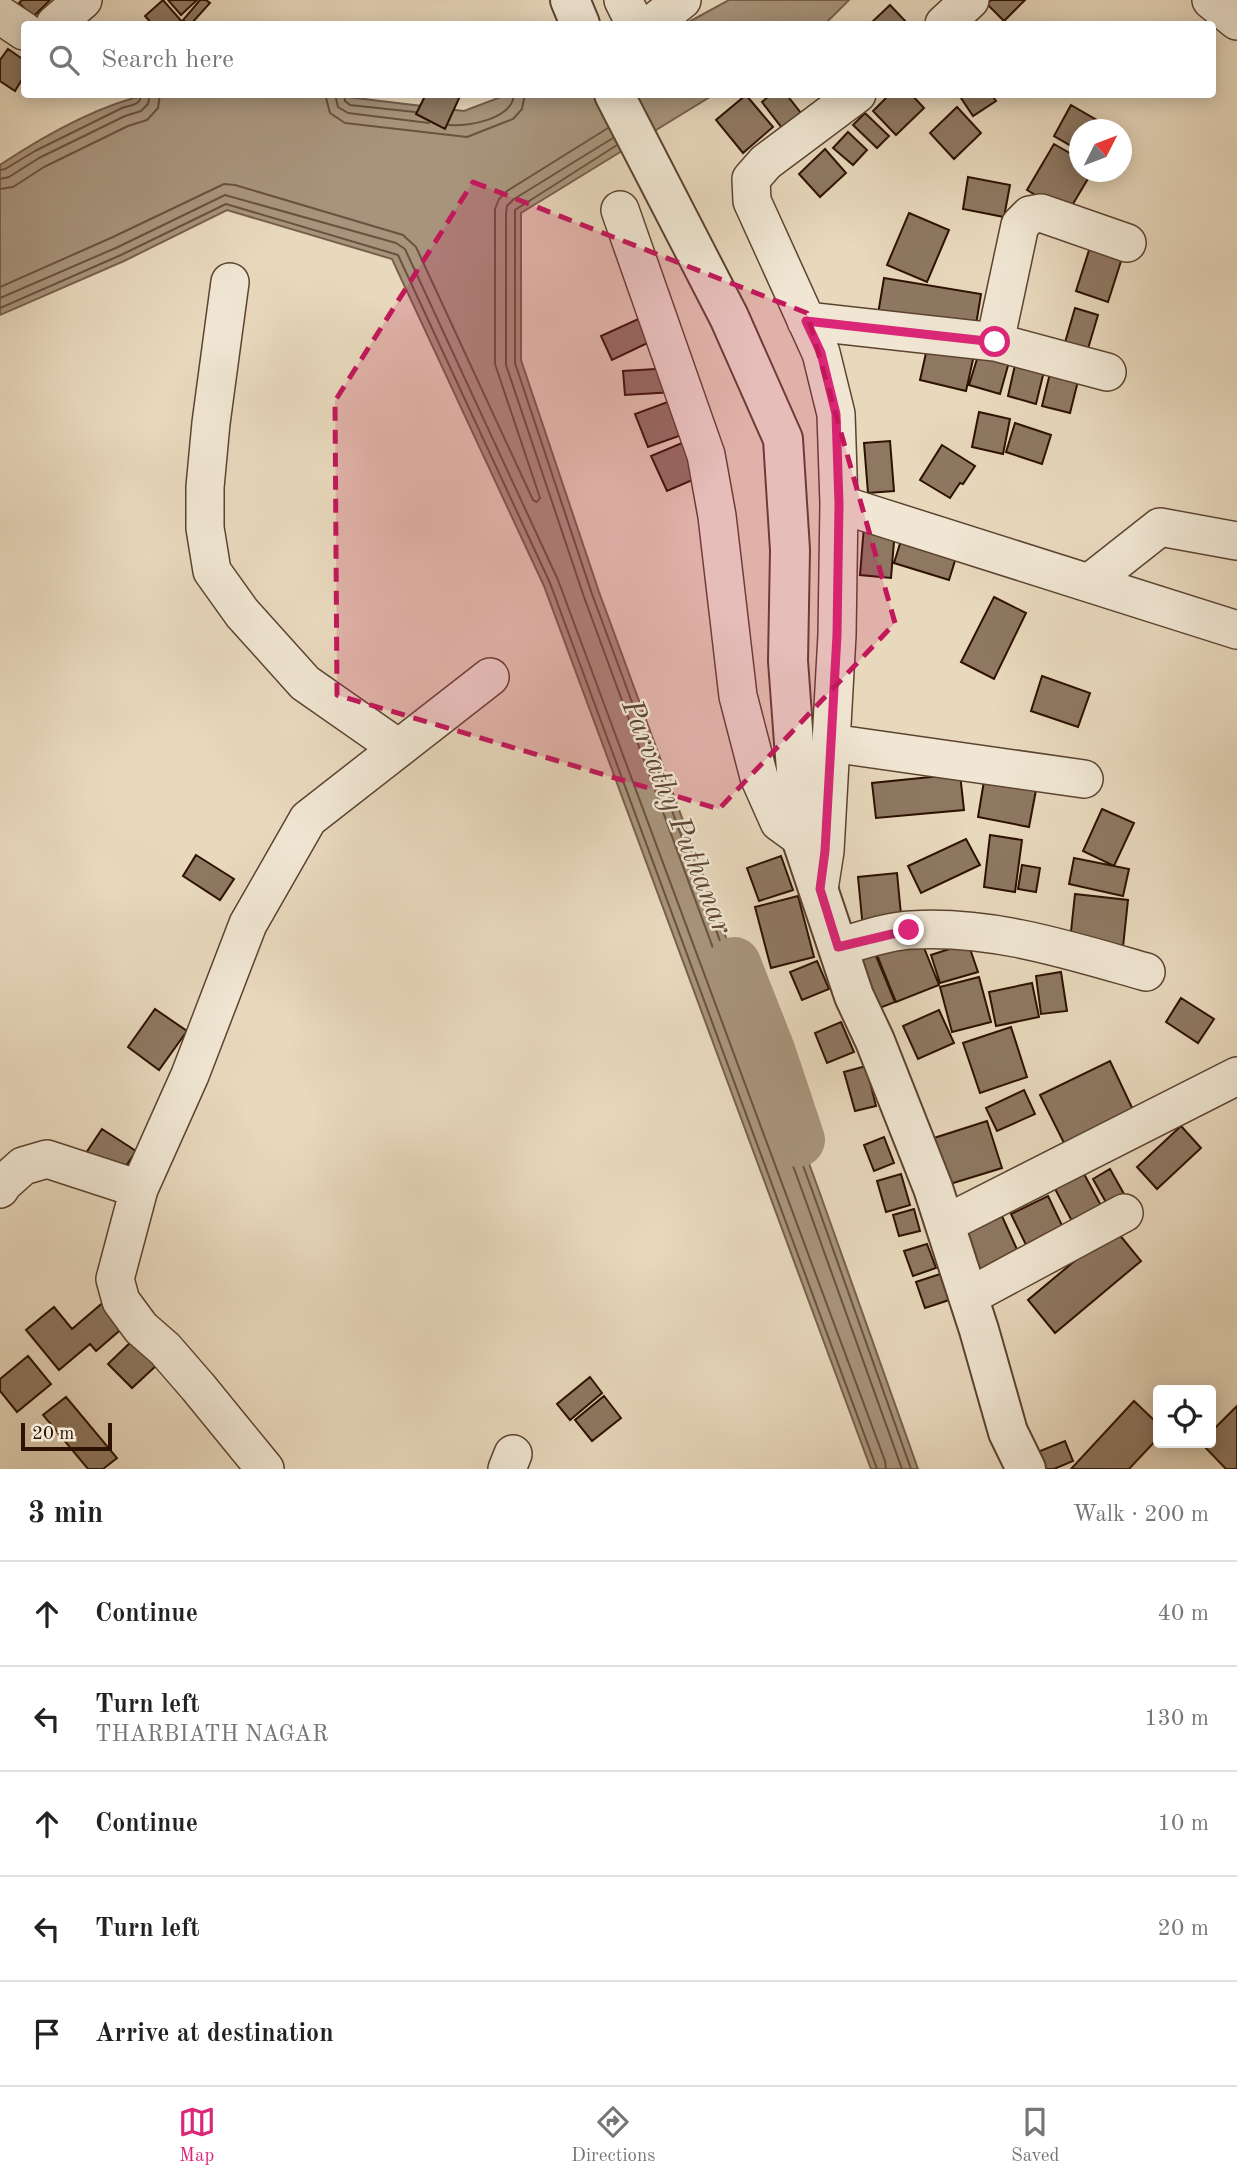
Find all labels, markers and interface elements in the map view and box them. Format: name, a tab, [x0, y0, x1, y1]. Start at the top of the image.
search box	[21, 21, 1216, 98]
icon: search	[45, 41, 83, 79]
text: Search here	[101, 47, 234, 73]
north arrow	[1069, 119, 1132, 182]
route start	[979, 326, 1010, 357]
water label: Parvathy Puthanar	[615, 694, 737, 940]
route end	[893, 914, 924, 945]
map controls	[1153, 1385, 1216, 1448]
button: locate	[1153, 1385, 1216, 1448]
scale bar	[21, 1420, 112, 1452]
text: 20 m	[32, 1425, 74, 1444]
text: 3 min	[28, 1499, 103, 1529]
text: Walk · 200 m	[1073, 1503, 1209, 1526]
icon: ahead	[28, 1595, 66, 1633]
text: Continue	[95, 1601, 198, 1627]
text: 40 m	[1158, 1602, 1209, 1625]
text: Turn left	[95, 1692, 200, 1718]
icon: left	[28, 1700, 66, 1738]
text: 130 m	[1144, 1707, 1209, 1730]
text: THARBIATH NAGAR	[95, 1723, 328, 1746]
icon: ahead	[28, 1805, 66, 1843]
text: Continue	[95, 1811, 198, 1837]
text: 10 m	[1158, 1812, 1209, 1835]
icon: left	[28, 1910, 66, 1948]
text: Turn left	[95, 1916, 200, 1942]
text: 20 m	[1158, 1917, 1209, 1940]
icon: arrive	[28, 2015, 66, 2053]
text: Arrive at destination	[95, 2021, 334, 2047]
tab: Map	[178, 2103, 216, 2168]
tab: Directions	[571, 2103, 656, 2168]
tab: Saved	[1011, 2103, 1059, 2168]

